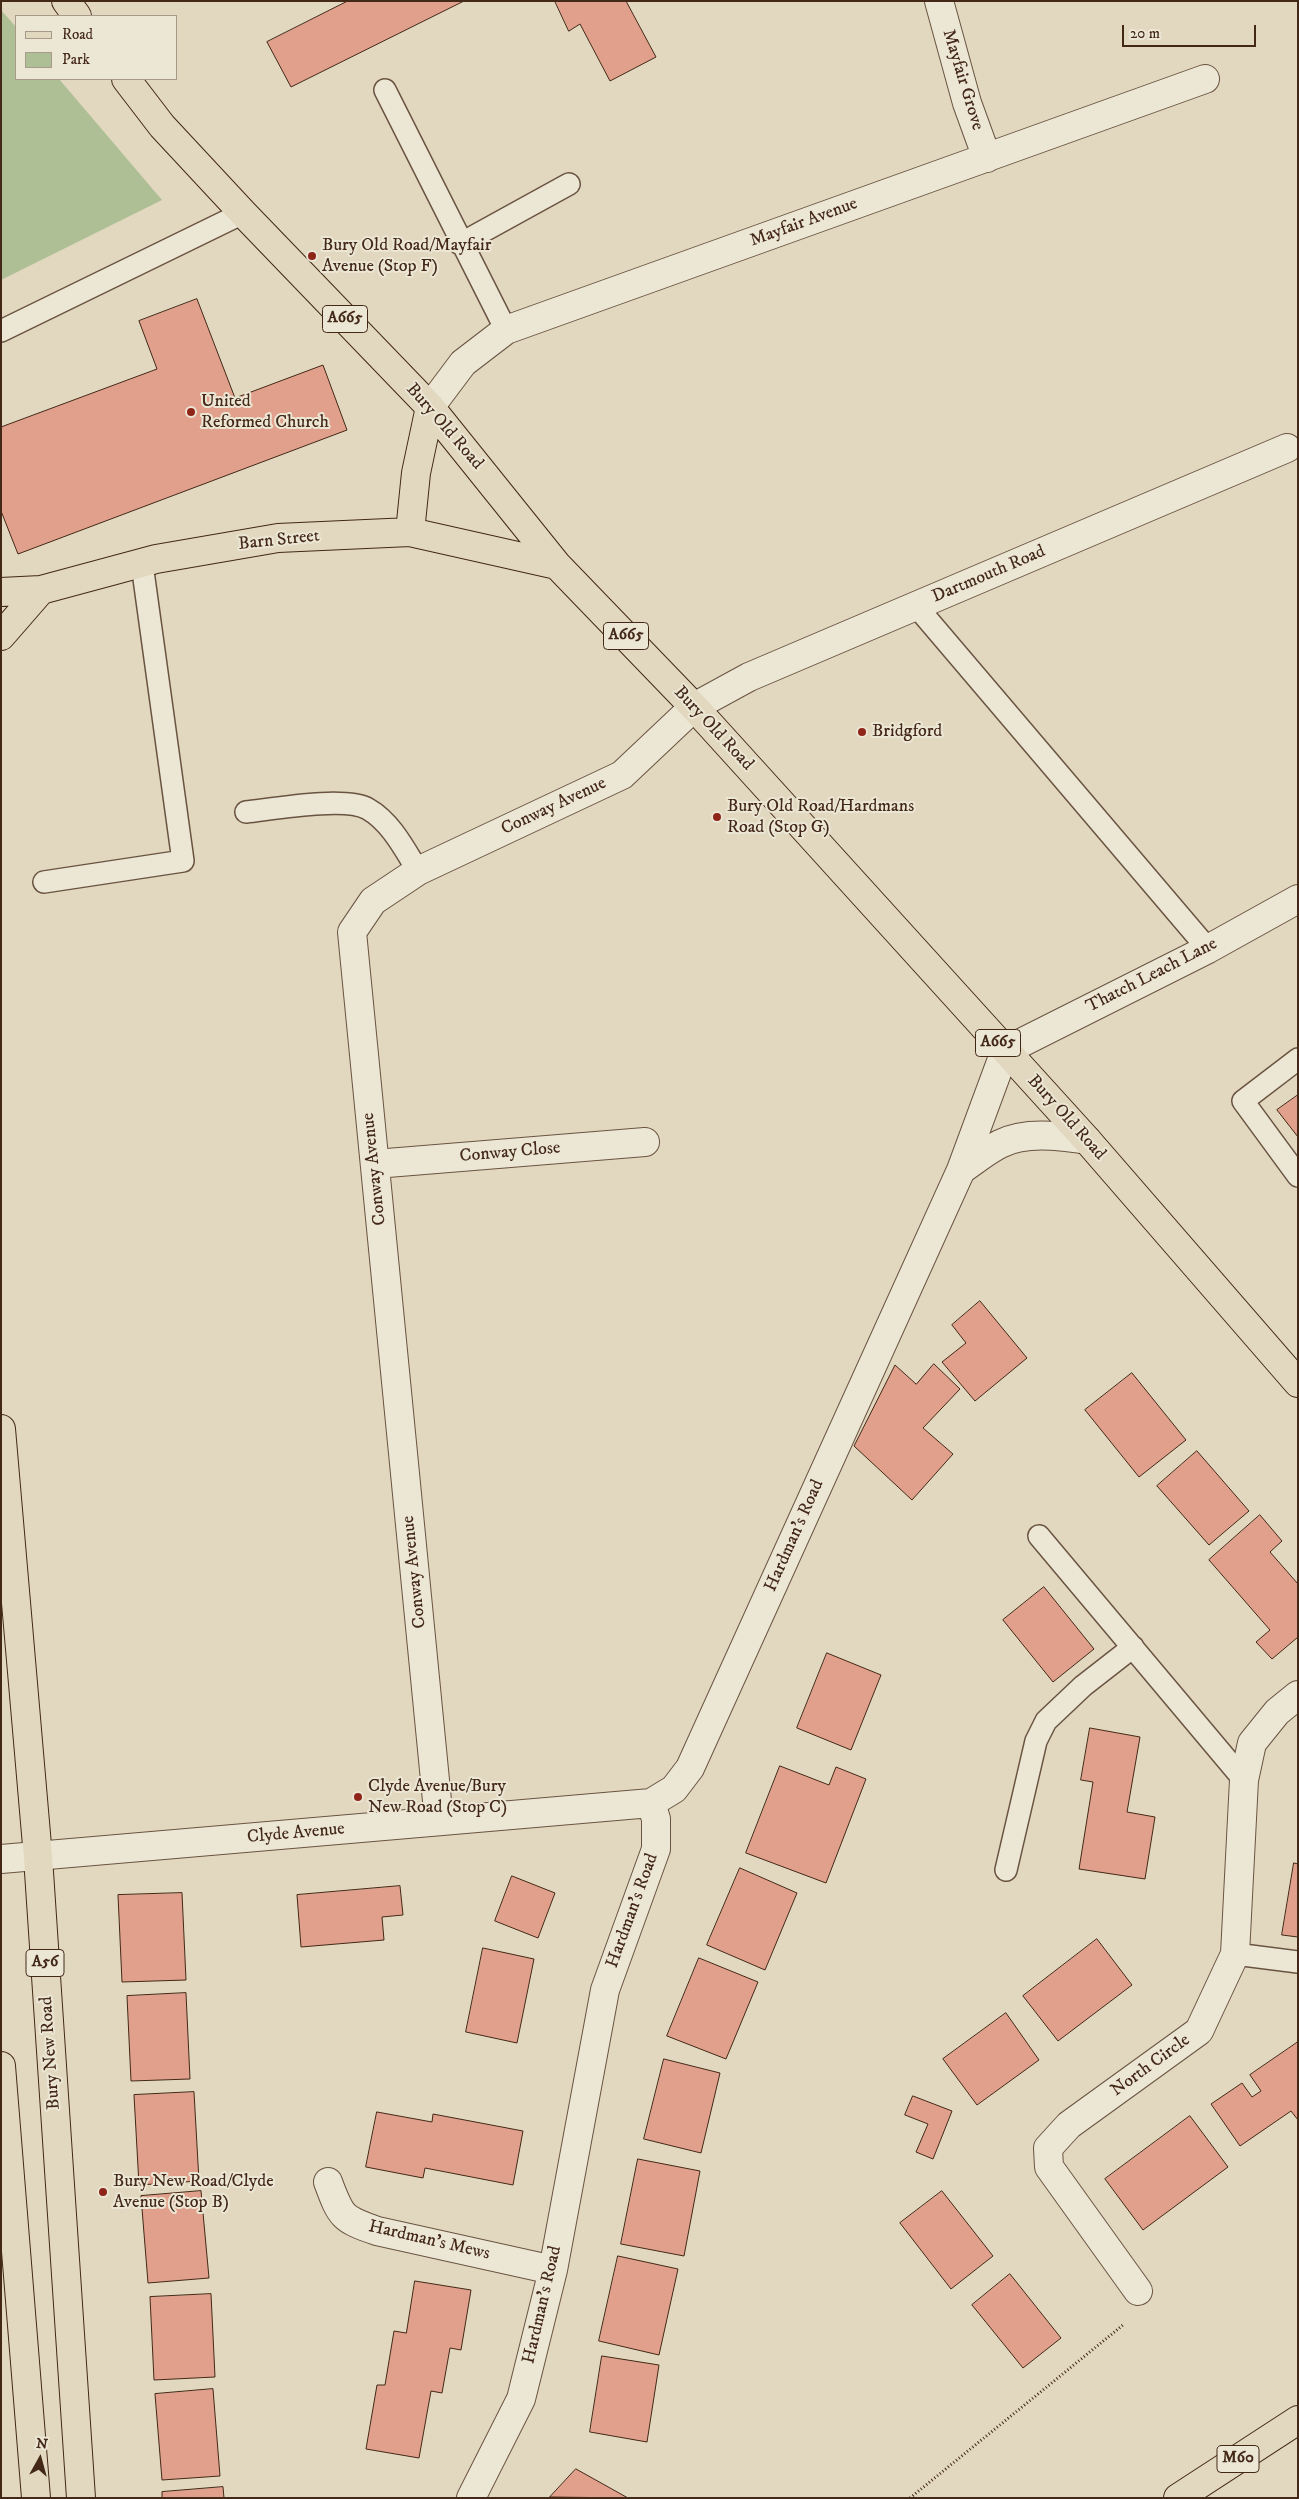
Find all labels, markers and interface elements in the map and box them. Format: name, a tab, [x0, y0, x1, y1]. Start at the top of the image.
legend	[15, 15, 178, 80]
scale bar	[1124, 15, 1258, 47]
text: 20 m	[1130, 24, 1160, 43]
text: Road	[62, 25, 93, 44]
street label: Mayfair Grove	[936, 27, 988, 133]
text: Park	[62, 50, 90, 69]
street label: Mayfair Avenue	[747, 194, 861, 252]
place label: Bury Old Road/Mayfair Avenue (Stop F)	[322, 235, 491, 278]
marker: Bury Old Road/Mayfair Avenue (Stop F)	[306, 250, 318, 262]
road number: A665	[322, 306, 368, 332]
street label: Bury Old Road	[401, 379, 487, 475]
place label: United Reformed Church	[201, 391, 329, 434]
marker: United Reformed Church	[185, 406, 197, 418]
street label: Barn Street	[237, 526, 321, 556]
street label: Dartmouth Road	[929, 541, 1049, 609]
road number: A665	[604, 622, 648, 650]
street label: Bury Old Road	[669, 682, 757, 776]
place label: Bridgford	[872, 721, 942, 743]
marker: Bridgford	[856, 726, 868, 738]
street label: Conway Avenue	[498, 773, 610, 841]
place label: Bury Old Road/Hardmans Road (Stop G)	[727, 796, 914, 839]
marker: Bury Old Road/Hardmans Road (Stop G)	[711, 811, 723, 823]
street label: Thatch Leach Lane	[1083, 934, 1221, 1018]
road number: A665	[976, 1030, 1020, 1056]
street label: Bury Old Road	[1022, 1071, 1110, 1165]
street label: Conway Avenue	[358, 1111, 392, 1227]
street label: Conway Close	[459, 1138, 561, 1168]
street label: Hardman's Road	[761, 1477, 829, 1595]
street label: Conway Avenue	[398, 1514, 432, 1630]
place label: Clyde Avenue/Bury New Road (Stop C)	[368, 1776, 507, 1818]
marker: Clyde Avenue/Bury New Road (Stop C)	[352, 1791, 364, 1803]
street label: Clyde Avenue	[246, 1819, 346, 1849]
street label: Hardman's Road	[602, 1851, 664, 1971]
road number: A56	[26, 1950, 64, 1976]
street label: Bury New Road	[36, 1996, 66, 2110]
street label: North Circle	[1107, 2030, 1195, 2102]
place label: Bury New Road/Clyde Avenue (Stop B)	[113, 2171, 274, 2214]
marker: Bury New Road/Clyde Avenue (Stop B)	[97, 2186, 109, 2198]
street label: Hardman's Mews	[366, 2217, 492, 2265]
street label: Hardman's Road	[519, 2244, 567, 2366]
north arrow	[15, 2434, 65, 2484]
text: N	[35, 2434, 49, 2454]
road number: M60	[1217, 2446, 1259, 2472]

